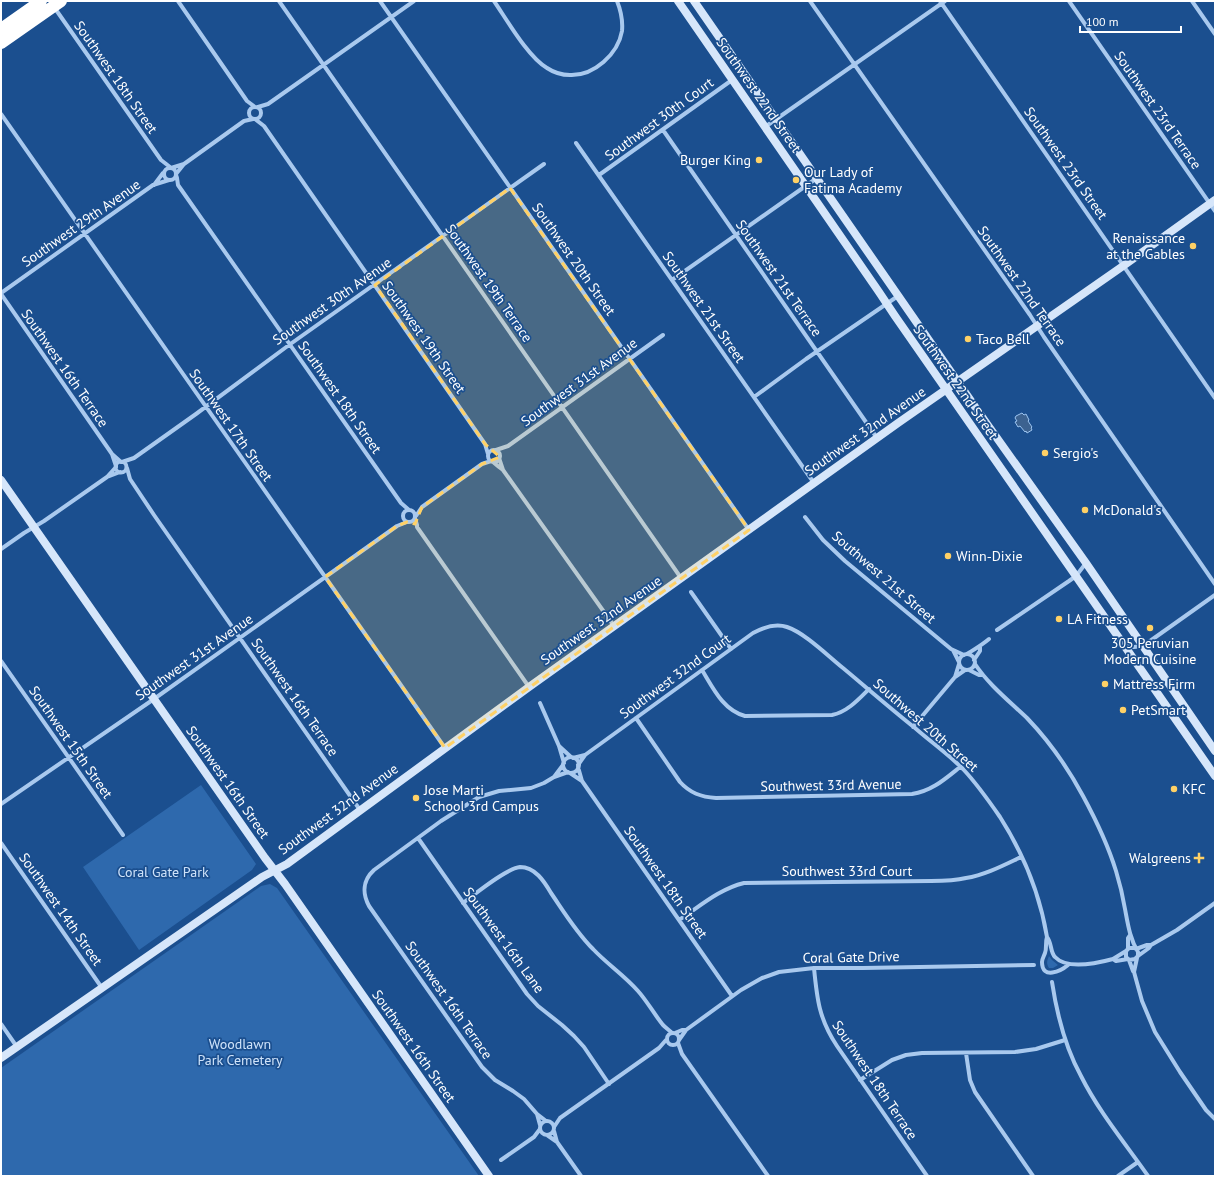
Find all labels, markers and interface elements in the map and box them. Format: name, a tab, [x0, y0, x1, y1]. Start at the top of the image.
scale bar	[1080, 8, 1181, 34]
text: 100 m	[1086, 14, 1119, 29]
street label: Southwest 18th Street	[70, 17, 162, 137]
street label: Southwest 22nd Street	[712, 34, 806, 156]
street label: Southwest 23rd Terrace	[1110, 47, 1206, 173]
street label: Southwest 30th Court	[601, 73, 717, 165]
street label: Southwest 23rd Street	[1020, 103, 1112, 223]
place label: Burger King	[680, 151, 751, 169]
marker: Burger King	[754, 155, 764, 165]
place label: Our Lady of Fatima Academy	[804, 163, 903, 197]
street label: Southwest 29th Avenue	[18, 175, 144, 271]
marker: Our Lady of Fatima Academy	[791, 175, 801, 185]
street label: Southwest 20th Street	[528, 199, 620, 319]
street label: Southwest 21st Terrace	[732, 216, 826, 340]
street label: Southwest 19th Terrace	[441, 220, 537, 346]
street label: Southwest 22nd Terrace	[974, 222, 1070, 350]
place label: Renaissance at the Gables	[1106, 229, 1185, 263]
marker: Renaissance at the Gables	[1188, 241, 1198, 251]
street label: Southwest 21st Street	[659, 248, 749, 366]
street label: Southwest 30th Avenue	[269, 253, 395, 349]
street label: Southwest 19th Street	[378, 277, 470, 397]
street label: Southwest 16th Terrace	[17, 305, 113, 431]
street label: Southwest 22nd Street	[909, 321, 1003, 443]
place label: Taco Bell	[976, 330, 1030, 348]
street label: Southwest 31st Avenue	[517, 334, 641, 430]
marker: Taco Bell	[963, 334, 973, 344]
street label: Southwest 18th Street	[294, 337, 386, 457]
street label: Southwest 17th Street	[185, 365, 277, 485]
street label: Southwest 32nd Avenue	[801, 382, 929, 480]
place label: Sergio's	[1053, 444, 1099, 462]
marker: Sergio's	[1040, 448, 1050, 458]
place label: McDonald's	[1093, 501, 1161, 519]
marker: McDonald's	[1080, 505, 1090, 515]
street label: Southwest 21st Street	[828, 527, 940, 627]
place label: Winn-Dixie	[956, 547, 1023, 565]
marker: Winn-Dixie	[943, 551, 953, 561]
street label: Southwest 32nd Avenue	[537, 571, 665, 669]
street label: Southwest 31st Avenue	[132, 610, 256, 704]
place label: LA Fitness	[1067, 610, 1128, 628]
marker: LA Fitness	[1054, 614, 1064, 624]
marker: 305 Peruvian Modern Cuisine	[1145, 623, 1155, 633]
street label: Southwest 32nd Court	[616, 629, 734, 722]
street label: Southwest 16th Terrace	[247, 634, 343, 760]
place label: 305 Peruvian Modern Cuisine	[1104, 634, 1196, 668]
street label: Southwest 20th Street	[870, 674, 983, 776]
place label: Mattress Firm	[1113, 675, 1195, 693]
marker: Mattress Firm	[1100, 679, 1110, 689]
street label: Southwest 15th Street	[25, 682, 117, 802]
place label: PetSmart	[1131, 701, 1186, 719]
marker: PetSmart	[1118, 705, 1128, 715]
street label: Southwest 16th Street	[182, 722, 274, 842]
street label: Southwest 32nd Avenue	[274, 759, 402, 859]
street label: Southwest 33rd Avenue	[760, 775, 902, 795]
place label: KFC	[1182, 780, 1206, 798]
place label: Jose Marti School 3rd Campus	[423, 781, 539, 815]
marker: KFC	[1169, 784, 1179, 794]
marker: Jose Marti School 3rd Campus	[411, 793, 421, 803]
street label: Southwest 18th Street	[620, 822, 712, 942]
street label: Southwest 14th Street	[15, 849, 107, 969]
place label: Walgreens	[1129, 849, 1191, 867]
marker: Walgreens	[1194, 853, 1204, 863]
street label: Southwest 33rd Court	[782, 862, 912, 880]
park label: Coral Gate Park	[117, 863, 209, 881]
street label: Southwest 16th Lane	[460, 884, 548, 996]
street label: Southwest 16th Terrace	[401, 937, 497, 1063]
street label: Coral Gate Drive	[802, 947, 900, 967]
street label: Southwest 16th Street	[368, 986, 460, 1106]
street label: Southwest 18th Terrace	[828, 1017, 922, 1143]
park label: Woodlawn Park Cemetery	[197, 1035, 283, 1069]

